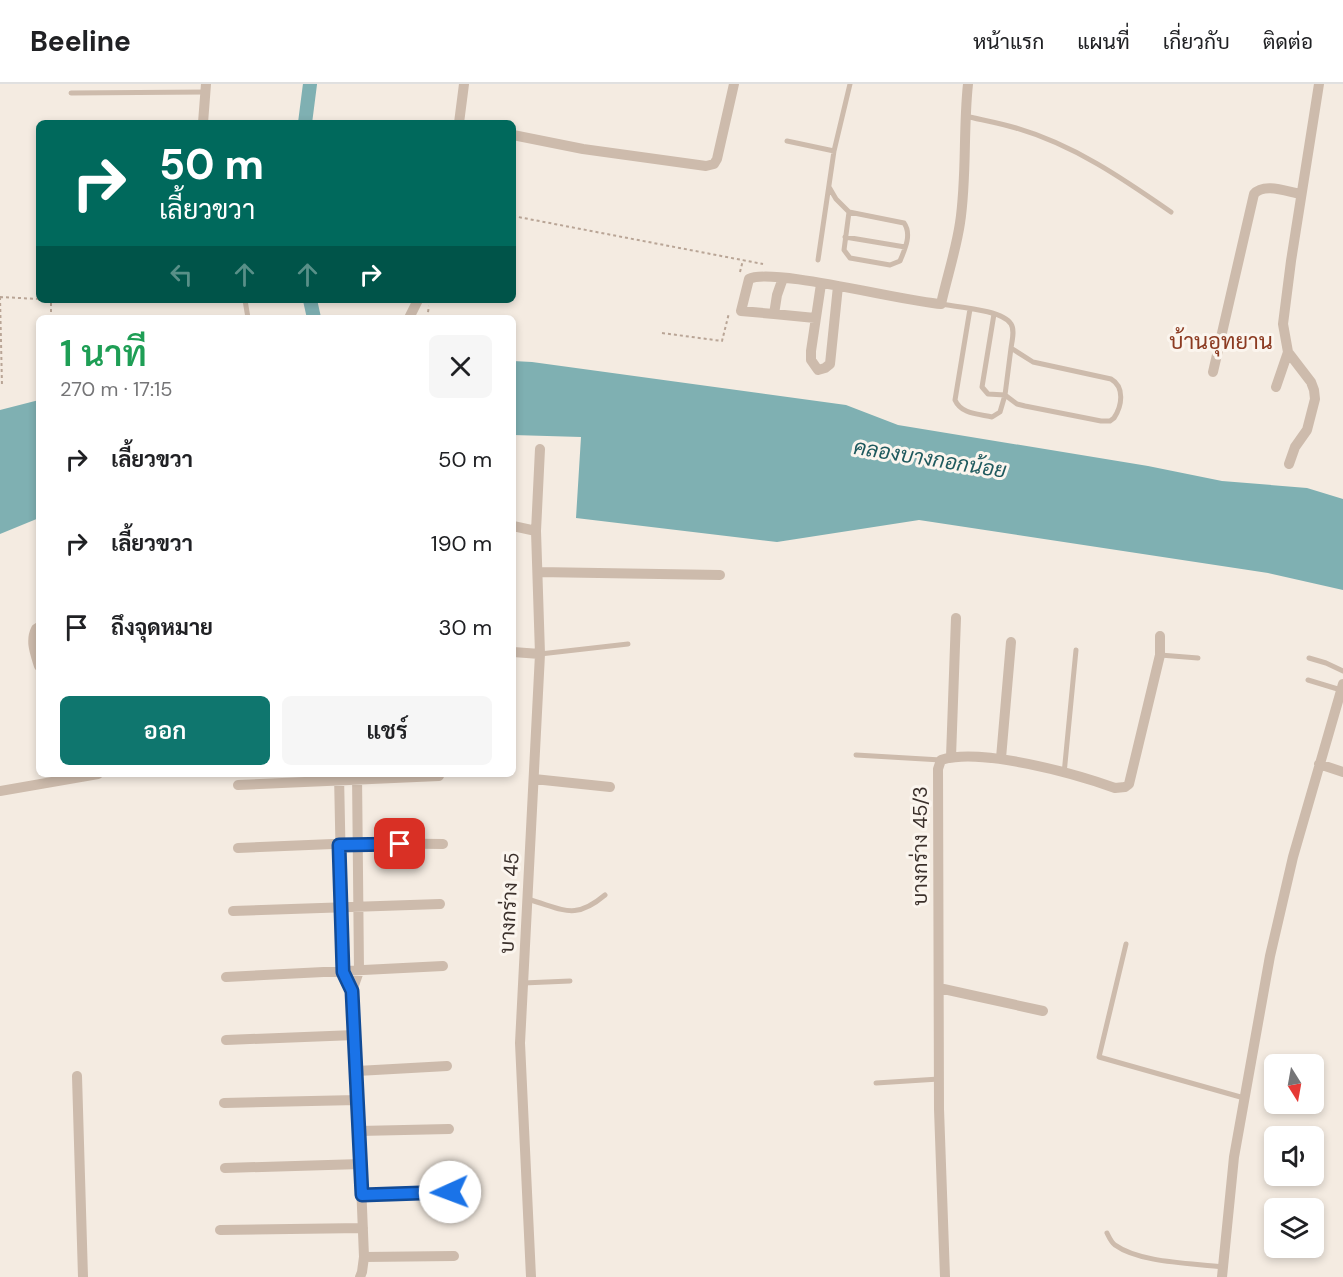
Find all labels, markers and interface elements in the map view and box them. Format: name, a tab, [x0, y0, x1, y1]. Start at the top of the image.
text: Beeline	[30, 23, 131, 60]
text: หน้าแรก	[973, 28, 1044, 56]
text: แผนที่	[1077, 28, 1130, 56]
text: เกี่ยวกับ	[1163, 28, 1230, 56]
text: ติดต่อ	[1263, 28, 1313, 56]
text: 50 m	[159, 137, 264, 192]
icon: right	[60, 144, 138, 222]
text: เลี้ยวขวา	[159, 192, 255, 227]
icon: left	[165, 258, 198, 291]
icon: ahead	[228, 258, 261, 291]
icon: ahead	[291, 258, 324, 291]
icon: right	[354, 258, 387, 291]
district label: บ้านอุทยาน	[1169, 327, 1273, 357]
text: 1 นาที	[60, 330, 147, 377]
button: close	[429, 335, 492, 398]
text: 270 m · 17:15	[60, 376, 172, 402]
water label: คลองบางกอกน้อย	[852, 433, 1008, 485]
icon: right	[60, 443, 93, 476]
text: เลี้ยวขวา	[111, 445, 193, 474]
text: 50 m	[438, 445, 492, 474]
icon: right	[60, 527, 93, 560]
text: เลี้ยวขวา	[111, 529, 193, 558]
text: 190 m	[431, 529, 492, 558]
icon: arrive	[60, 611, 93, 644]
text: ถึงจุดหมาย	[111, 613, 213, 642]
text: 30 m	[438, 613, 492, 642]
button: ออก	[60, 696, 270, 765]
button: แชร์	[282, 696, 492, 765]
street label: บางกร่าง 45/3	[907, 786, 933, 906]
pin	[374, 818, 425, 869]
icon: arrive	[383, 827, 416, 860]
street label: บางกร่าง 45	[493, 852, 525, 954]
north arrow	[1264, 1054, 1324, 1114]
map controls	[1264, 1054, 1324, 1258]
button: sound	[1264, 1126, 1324, 1186]
position arrow	[418, 1160, 482, 1224]
button: layers	[1264, 1198, 1324, 1258]

